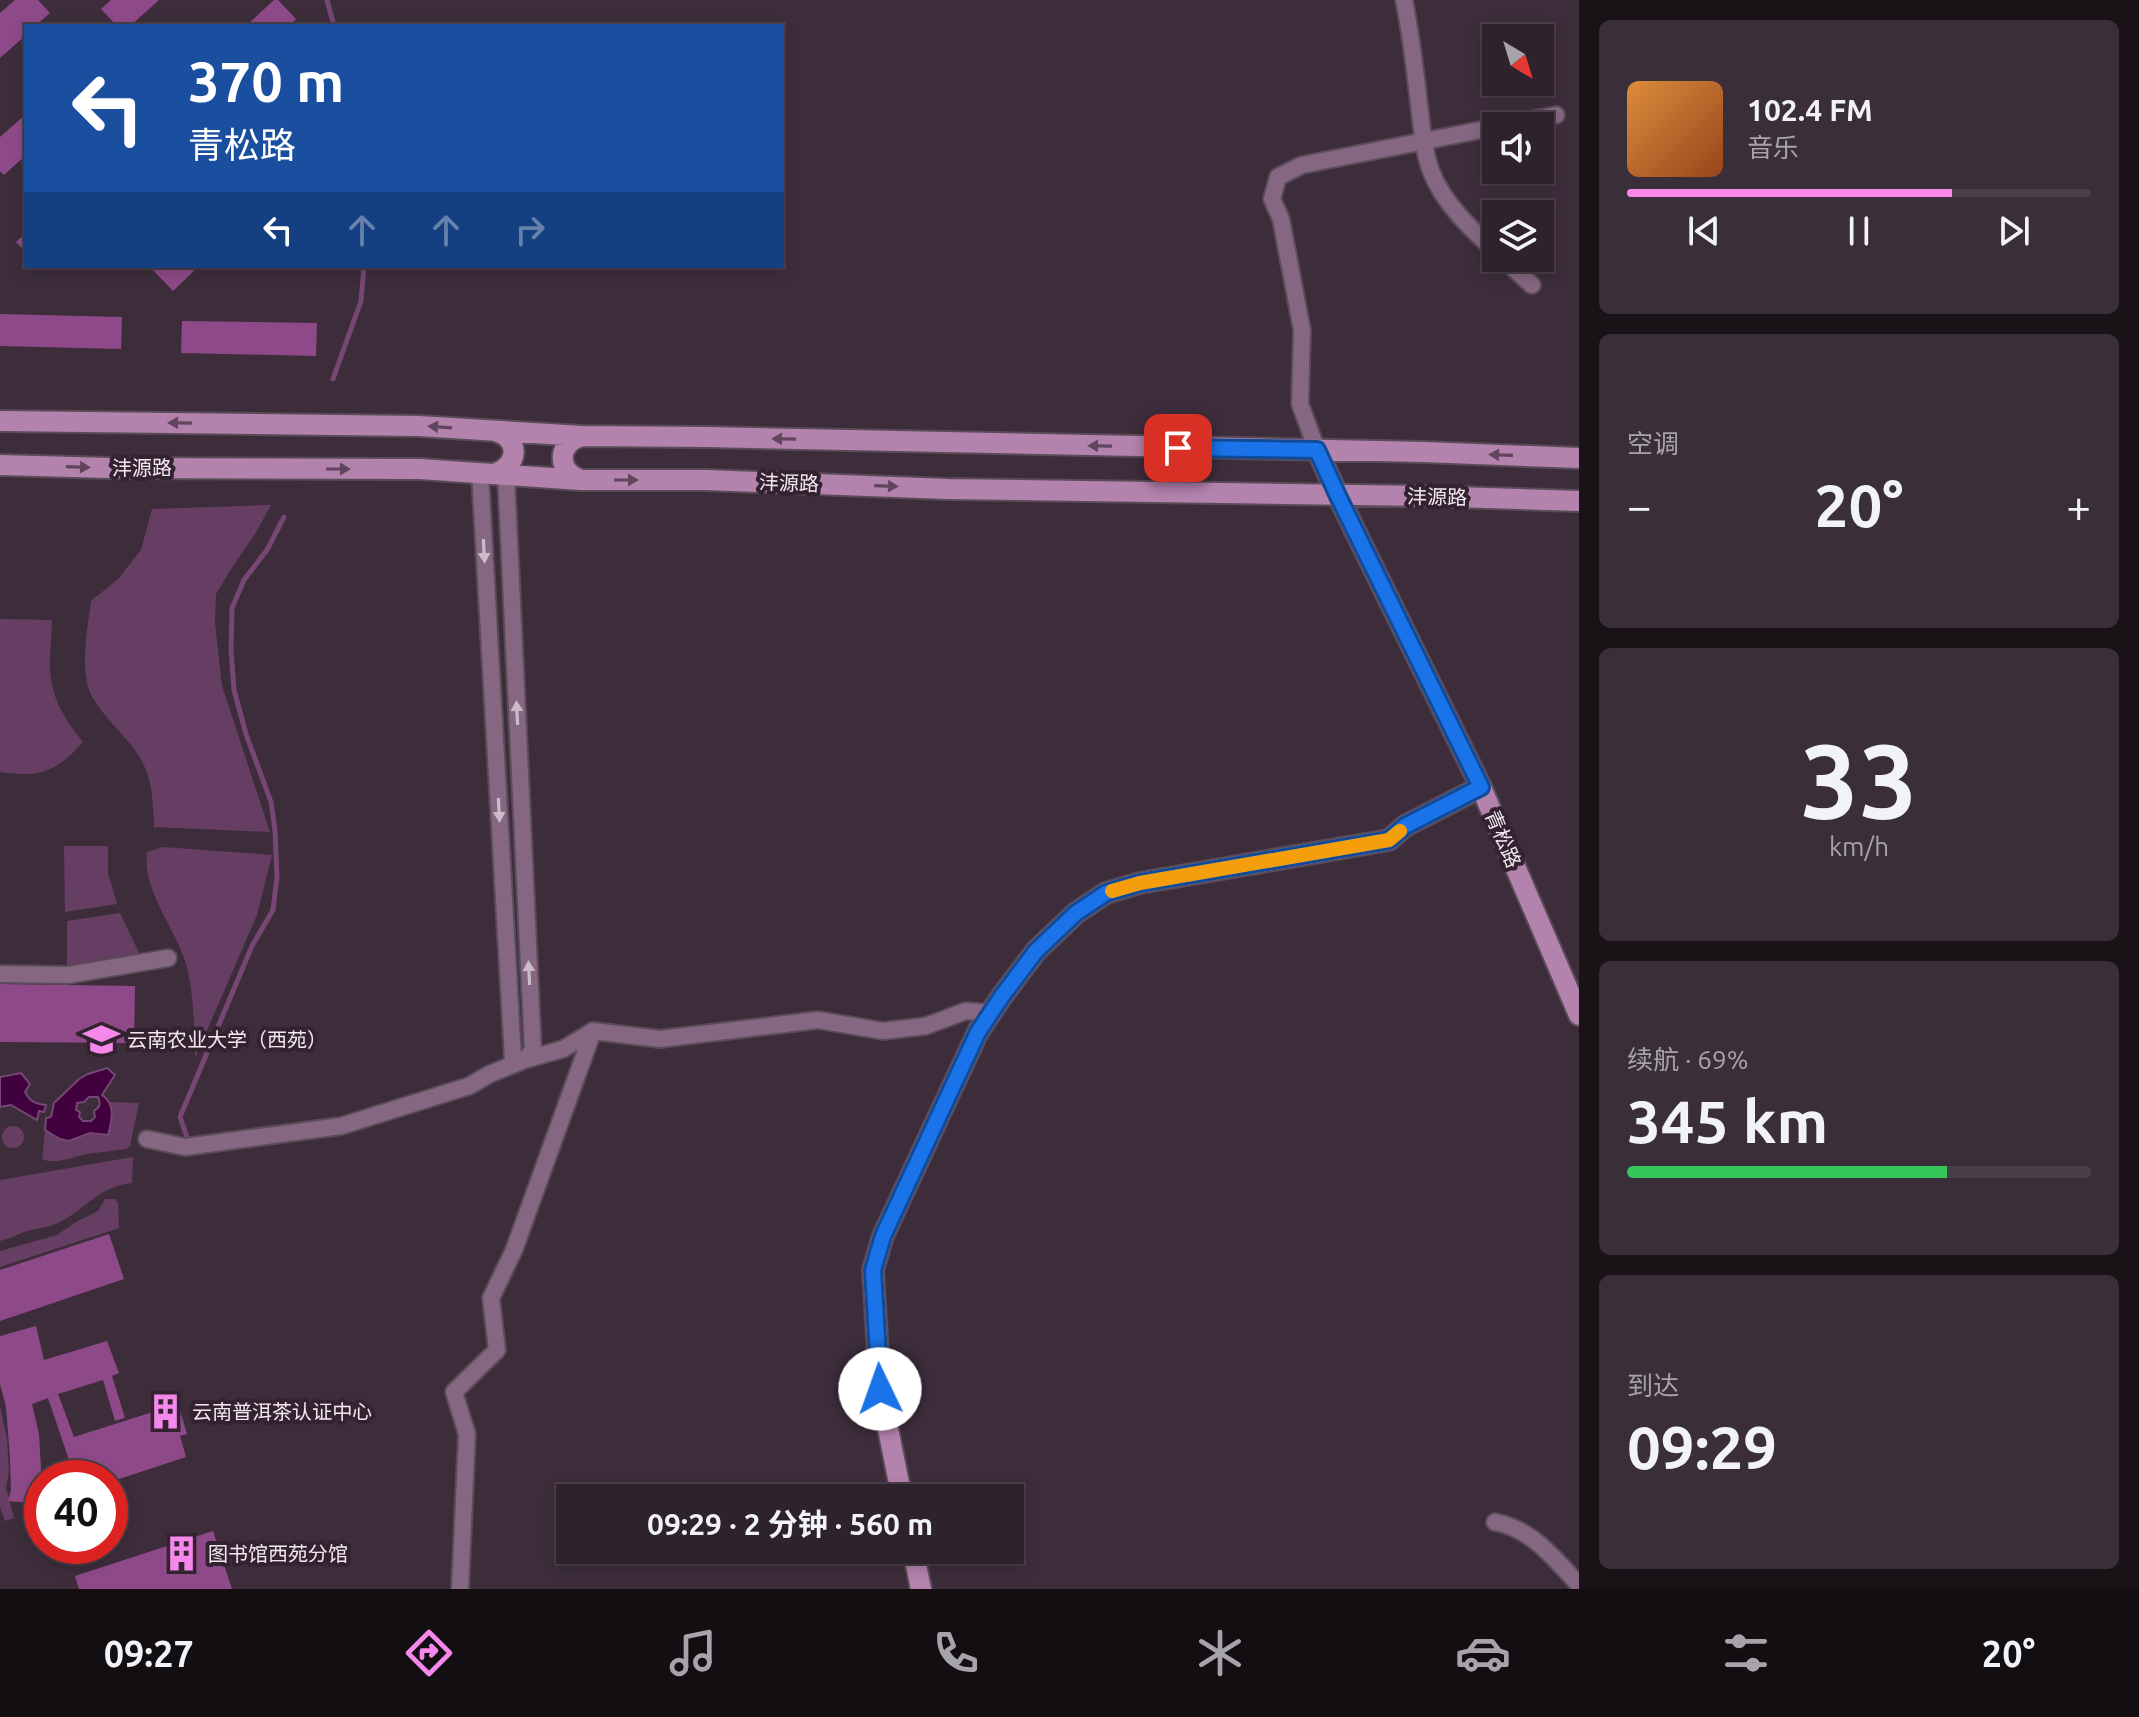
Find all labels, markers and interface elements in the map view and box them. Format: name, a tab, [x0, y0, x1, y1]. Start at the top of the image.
north arrow	[1482, 24, 1554, 96]
map controls	[1482, 24, 1554, 272]
text: 370 m	[188, 50, 344, 113]
icon: left	[56, 56, 160, 160]
text: 102.4 FM	[1747, 93, 1873, 127]
button: sound	[1482, 112, 1554, 184]
text: 青松路	[188, 124, 296, 165]
text: 音乐	[1747, 133, 1799, 162]
button: layers	[1482, 200, 1554, 272]
icon: left	[256, 208, 300, 252]
icon: ahead	[340, 208, 384, 252]
icon: ahead	[424, 208, 468, 252]
icon: right	[508, 208, 552, 252]
icon: previous	[1682, 209, 1726, 253]
icon: pause	[1837, 209, 1881, 253]
icon: next	[1992, 209, 2036, 253]
pin	[1144, 414, 1212, 482]
one-way arrow	[167, 417, 192, 429]
one-way arrow	[427, 420, 452, 433]
icon: arrive	[1156, 426, 1200, 470]
text: 空调	[1627, 429, 1679, 458]
one-way arrow	[771, 433, 796, 445]
one-way arrow	[1087, 440, 1112, 452]
one-way arrow	[1488, 448, 1513, 461]
street label: 沣源路	[112, 456, 172, 479]
one-way arrow	[66, 461, 91, 474]
one-way arrow	[326, 463, 351, 475]
street label: 沣源路	[759, 470, 819, 495]
text: 20°	[1815, 471, 1903, 538]
one-way arrow	[614, 474, 639, 486]
one-way arrow	[873, 480, 899, 493]
text: −	[1627, 481, 1652, 530]
text: +	[2066, 481, 2091, 530]
street label: 沣源路	[1407, 484, 1467, 509]
one-way arrow	[478, 539, 491, 564]
one-way arrow	[511, 700, 524, 725]
text: 33	[1800, 721, 1918, 838]
one-way arrow	[493, 798, 506, 823]
street label: 青松路	[1481, 807, 1526, 871]
text: km/h	[1829, 832, 1889, 861]
one-way arrow	[523, 960, 536, 985]
school or university icon: 云南农业大学（西苑）	[82, 1021, 120, 1059]
place label: 云南农业大学（西苑）	[127, 1028, 327, 1051]
text: 续航 · 69%	[1627, 1045, 1749, 1074]
text: 345 km	[1627, 1087, 1828, 1154]
position arrow	[838, 1347, 922, 1431]
text: 到达	[1627, 1371, 1679, 1400]
building icon: 云南普洱茶认证中心	[147, 1393, 185, 1431]
place label: 云南普洱茶认证中心	[192, 1400, 372, 1423]
text: 09:29	[1627, 1413, 1777, 1480]
speed limit sign: 40	[24, 1460, 128, 1564]
text: 09:29 · 2 分钟 · 560 m	[647, 1507, 933, 1541]
building icon: 图书馆西苑分馆	[163, 1535, 201, 1573]
place label: 图书馆西苑分馆	[208, 1542, 348, 1565]
icon: directions	[401, 1625, 457, 1681]
icon: music	[665, 1625, 721, 1681]
icon: phone	[928, 1625, 984, 1681]
icon: climate	[1192, 1625, 1248, 1681]
icon: car	[1455, 1625, 1511, 1681]
icon: filters	[1718, 1625, 1774, 1681]
text: 09:27	[104, 1633, 194, 1674]
text: 20°	[1982, 1633, 2035, 1674]

